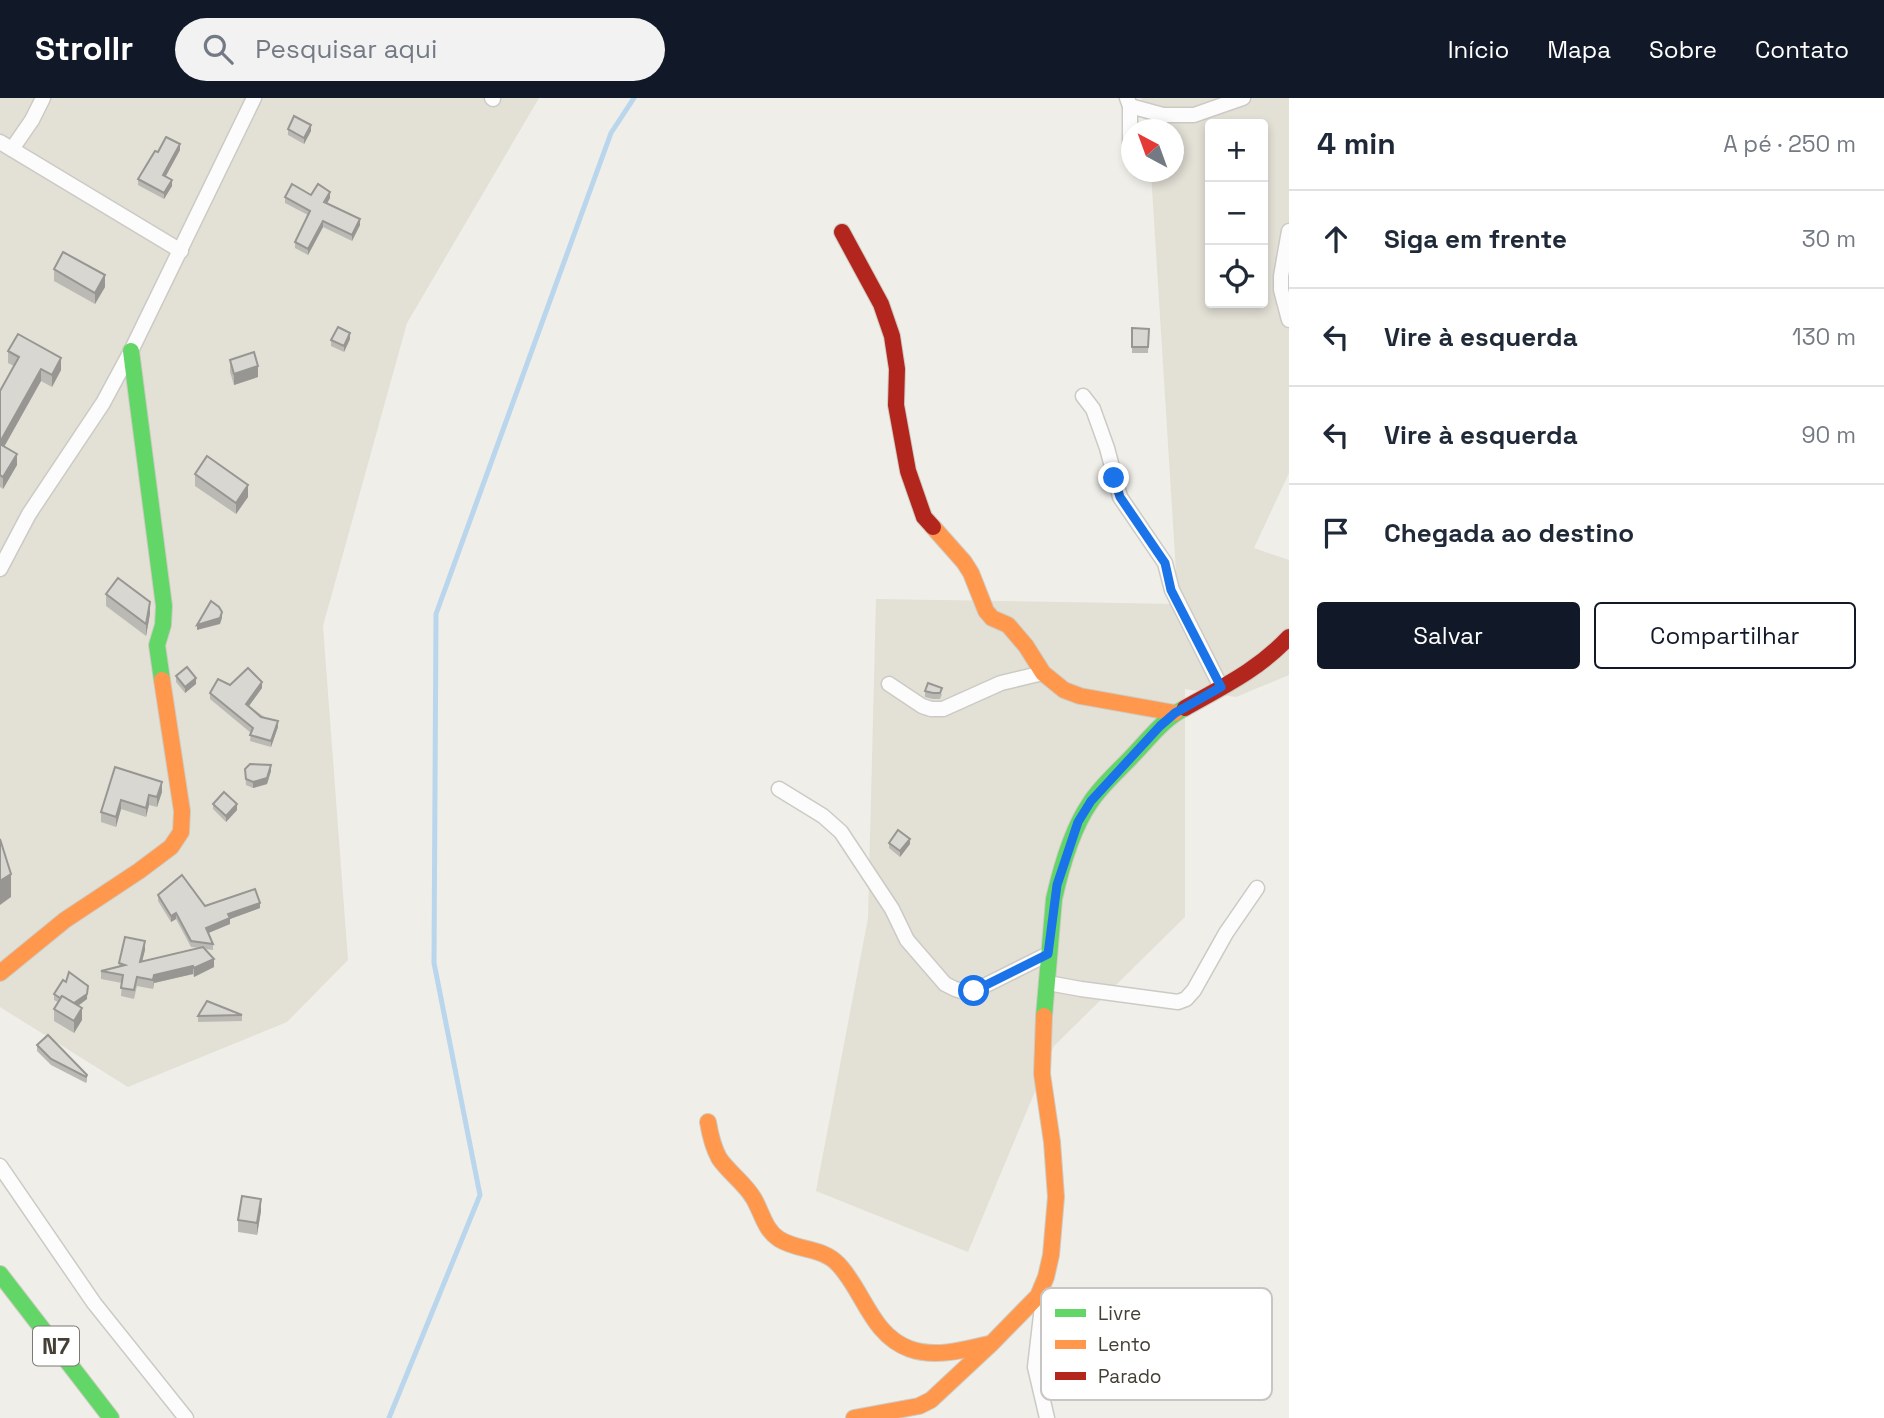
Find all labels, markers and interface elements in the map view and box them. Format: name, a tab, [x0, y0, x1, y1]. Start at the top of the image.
search box	[175, 18, 665, 81]
text: Strollr	[35, 28, 133, 70]
icon: search	[199, 30, 237, 68]
text: Pesquisar aqui	[255, 32, 437, 66]
text: Início	[1448, 34, 1509, 65]
text: Mapa	[1547, 34, 1611, 65]
text: Sobre	[1649, 34, 1717, 65]
text: Contato	[1755, 34, 1849, 65]
north arrow	[1121, 119, 1184, 182]
map controls	[1205, 119, 1268, 308]
button: +	[1205, 119, 1268, 182]
text: 4 min	[1317, 124, 1396, 163]
text: A pé · 250 m	[1723, 129, 1856, 159]
button: −	[1205, 182, 1268, 245]
icon: ahead	[1317, 220, 1355, 258]
text: Siga em frente	[1384, 222, 1567, 256]
text: 30 m	[1802, 224, 1856, 254]
button: locate	[1205, 245, 1268, 308]
icon: left	[1317, 318, 1355, 356]
text: Vire à esquerda	[1384, 320, 1578, 354]
text: 130 m	[1792, 322, 1856, 352]
icon: left	[1317, 416, 1355, 454]
text: Vire à esquerda	[1384, 418, 1578, 452]
text: 90 m	[1801, 420, 1856, 450]
route end	[1098, 462, 1129, 493]
icon: arrive	[1317, 514, 1355, 552]
text: Chegada ao destino	[1384, 516, 1634, 550]
button: Salvar	[1317, 602, 1580, 669]
button: Compartilhar	[1594, 602, 1856, 669]
route start	[958, 975, 989, 1006]
legend	[1041, 1288, 1272, 1400]
text: Livre	[1098, 1301, 1141, 1326]
road number: N7	[33, 1326, 79, 1366]
text: Lento	[1098, 1332, 1151, 1357]
text: Parado	[1098, 1364, 1162, 1389]

